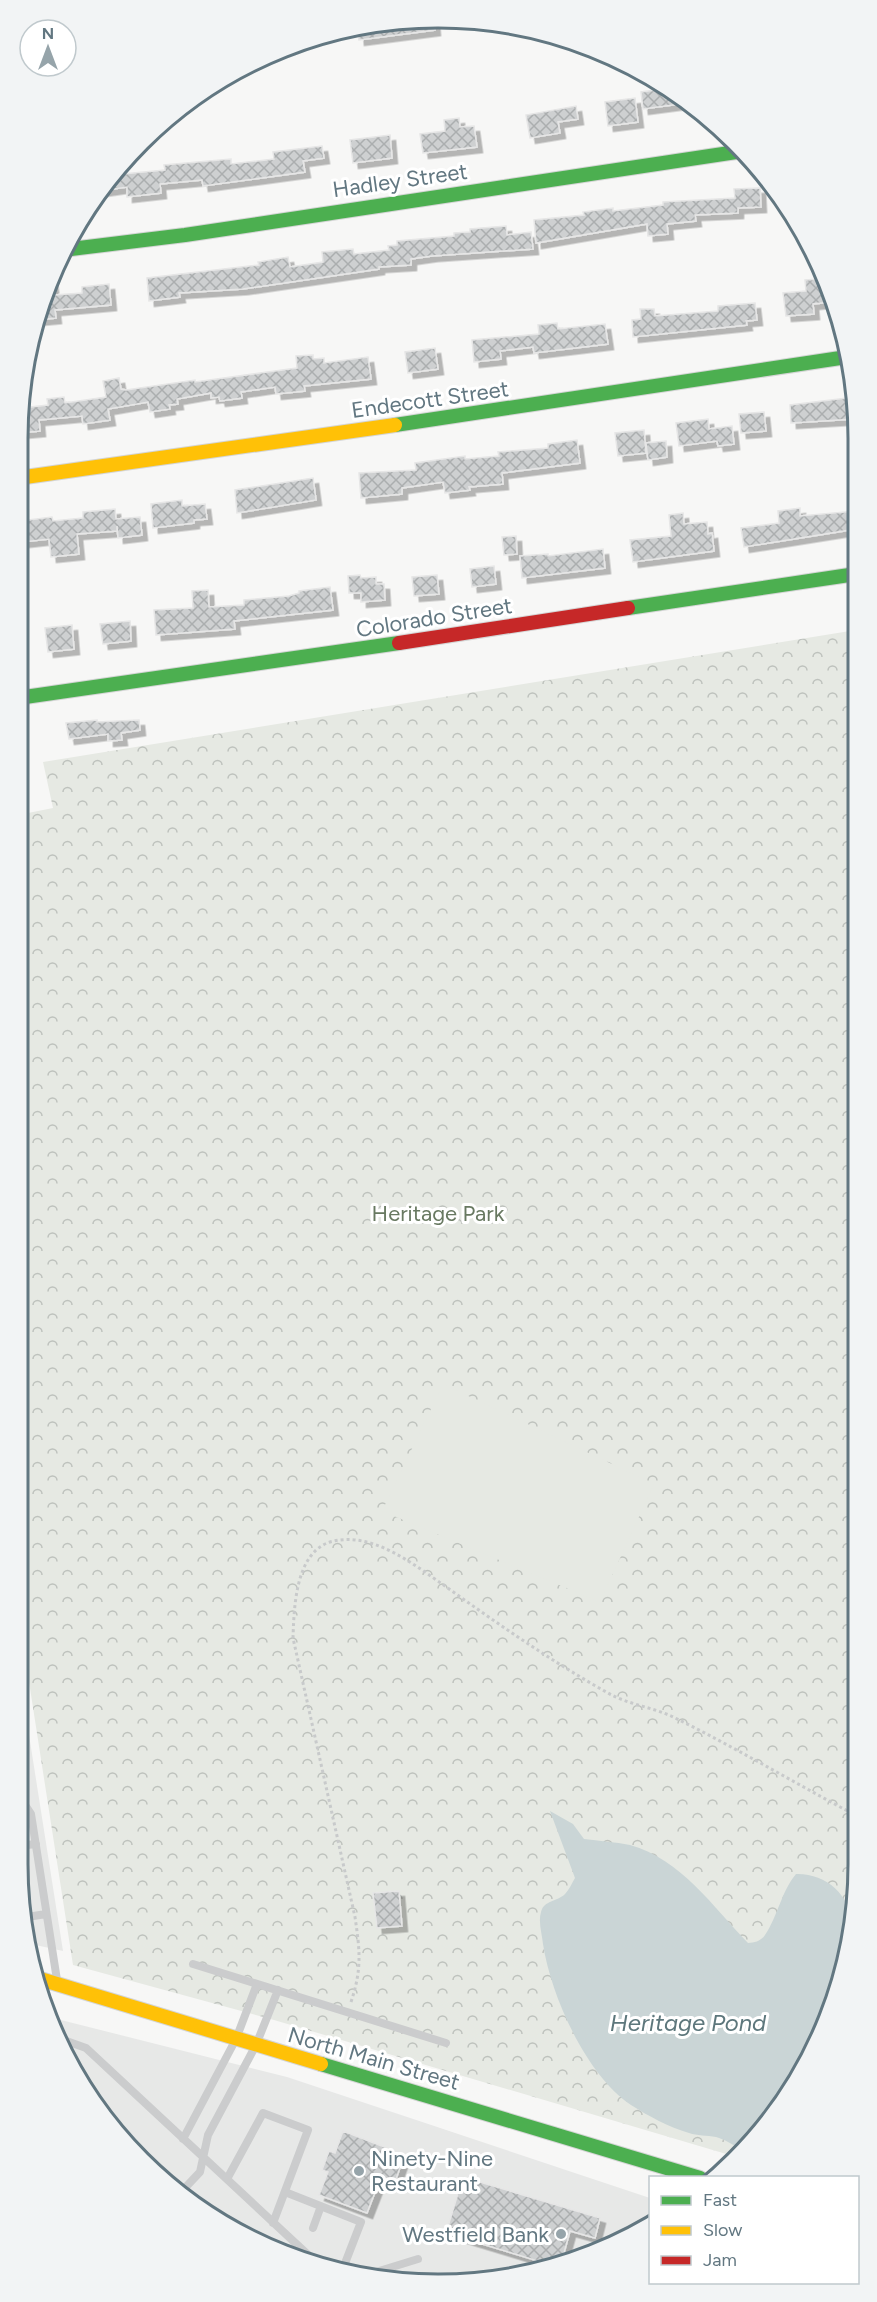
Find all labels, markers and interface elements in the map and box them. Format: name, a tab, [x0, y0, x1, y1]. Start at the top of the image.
north arrow	[18, 18, 78, 78]
text: N	[42, 24, 54, 43]
street label: Hadley Street	[331, 158, 469, 203]
street label: Endecott Street	[350, 375, 510, 424]
street label: Colorado Street	[354, 592, 514, 643]
park label: Heritage Park	[372, 1200, 505, 1227]
water label: Heritage Pond	[610, 2008, 767, 2037]
street label: North Main Street	[285, 2021, 463, 2096]
place label: Ninety-Nine Restaurant	[371, 2145, 493, 2197]
marker: Ninety-Nine Restaurant	[352, 2164, 366, 2178]
legend	[649, 2176, 859, 2284]
text: Fast	[703, 2189, 737, 2211]
text: Slow	[703, 2219, 742, 2241]
place label: Westfield Bank	[402, 2221, 549, 2248]
marker: Westfield Bank	[554, 2227, 568, 2241]
text: Jam	[703, 2249, 737, 2271]

